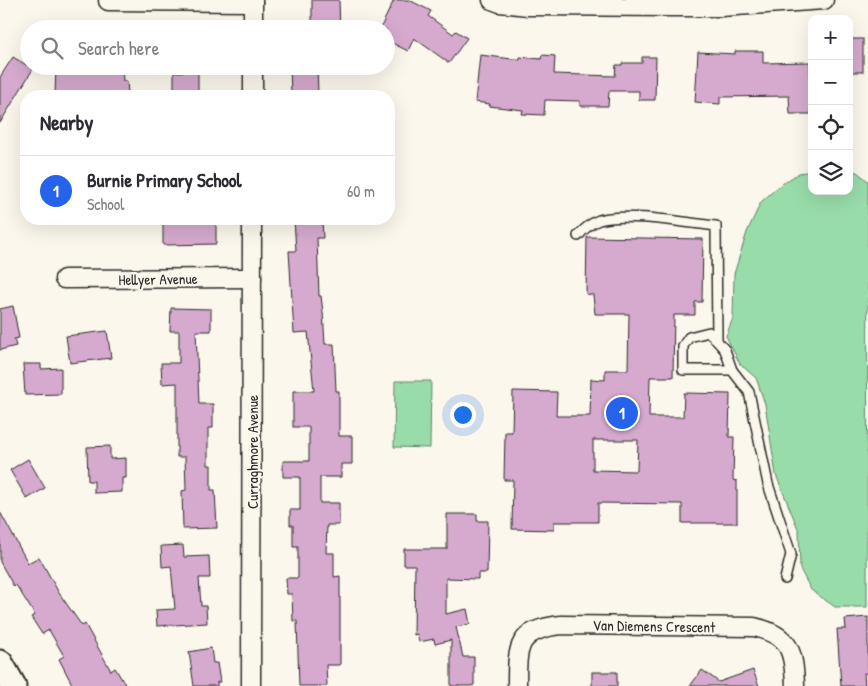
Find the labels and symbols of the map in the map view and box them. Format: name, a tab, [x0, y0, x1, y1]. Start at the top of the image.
street label: Hellyer Avenue	[118, 268, 198, 290]
pin: 1	[606, 394, 638, 432]
street label: Curraghmore Avenue	[242, 395, 263, 509]
your location	[450, 402, 476, 428]
street label: Van Diemens Crescent	[592, 614, 716, 638]

